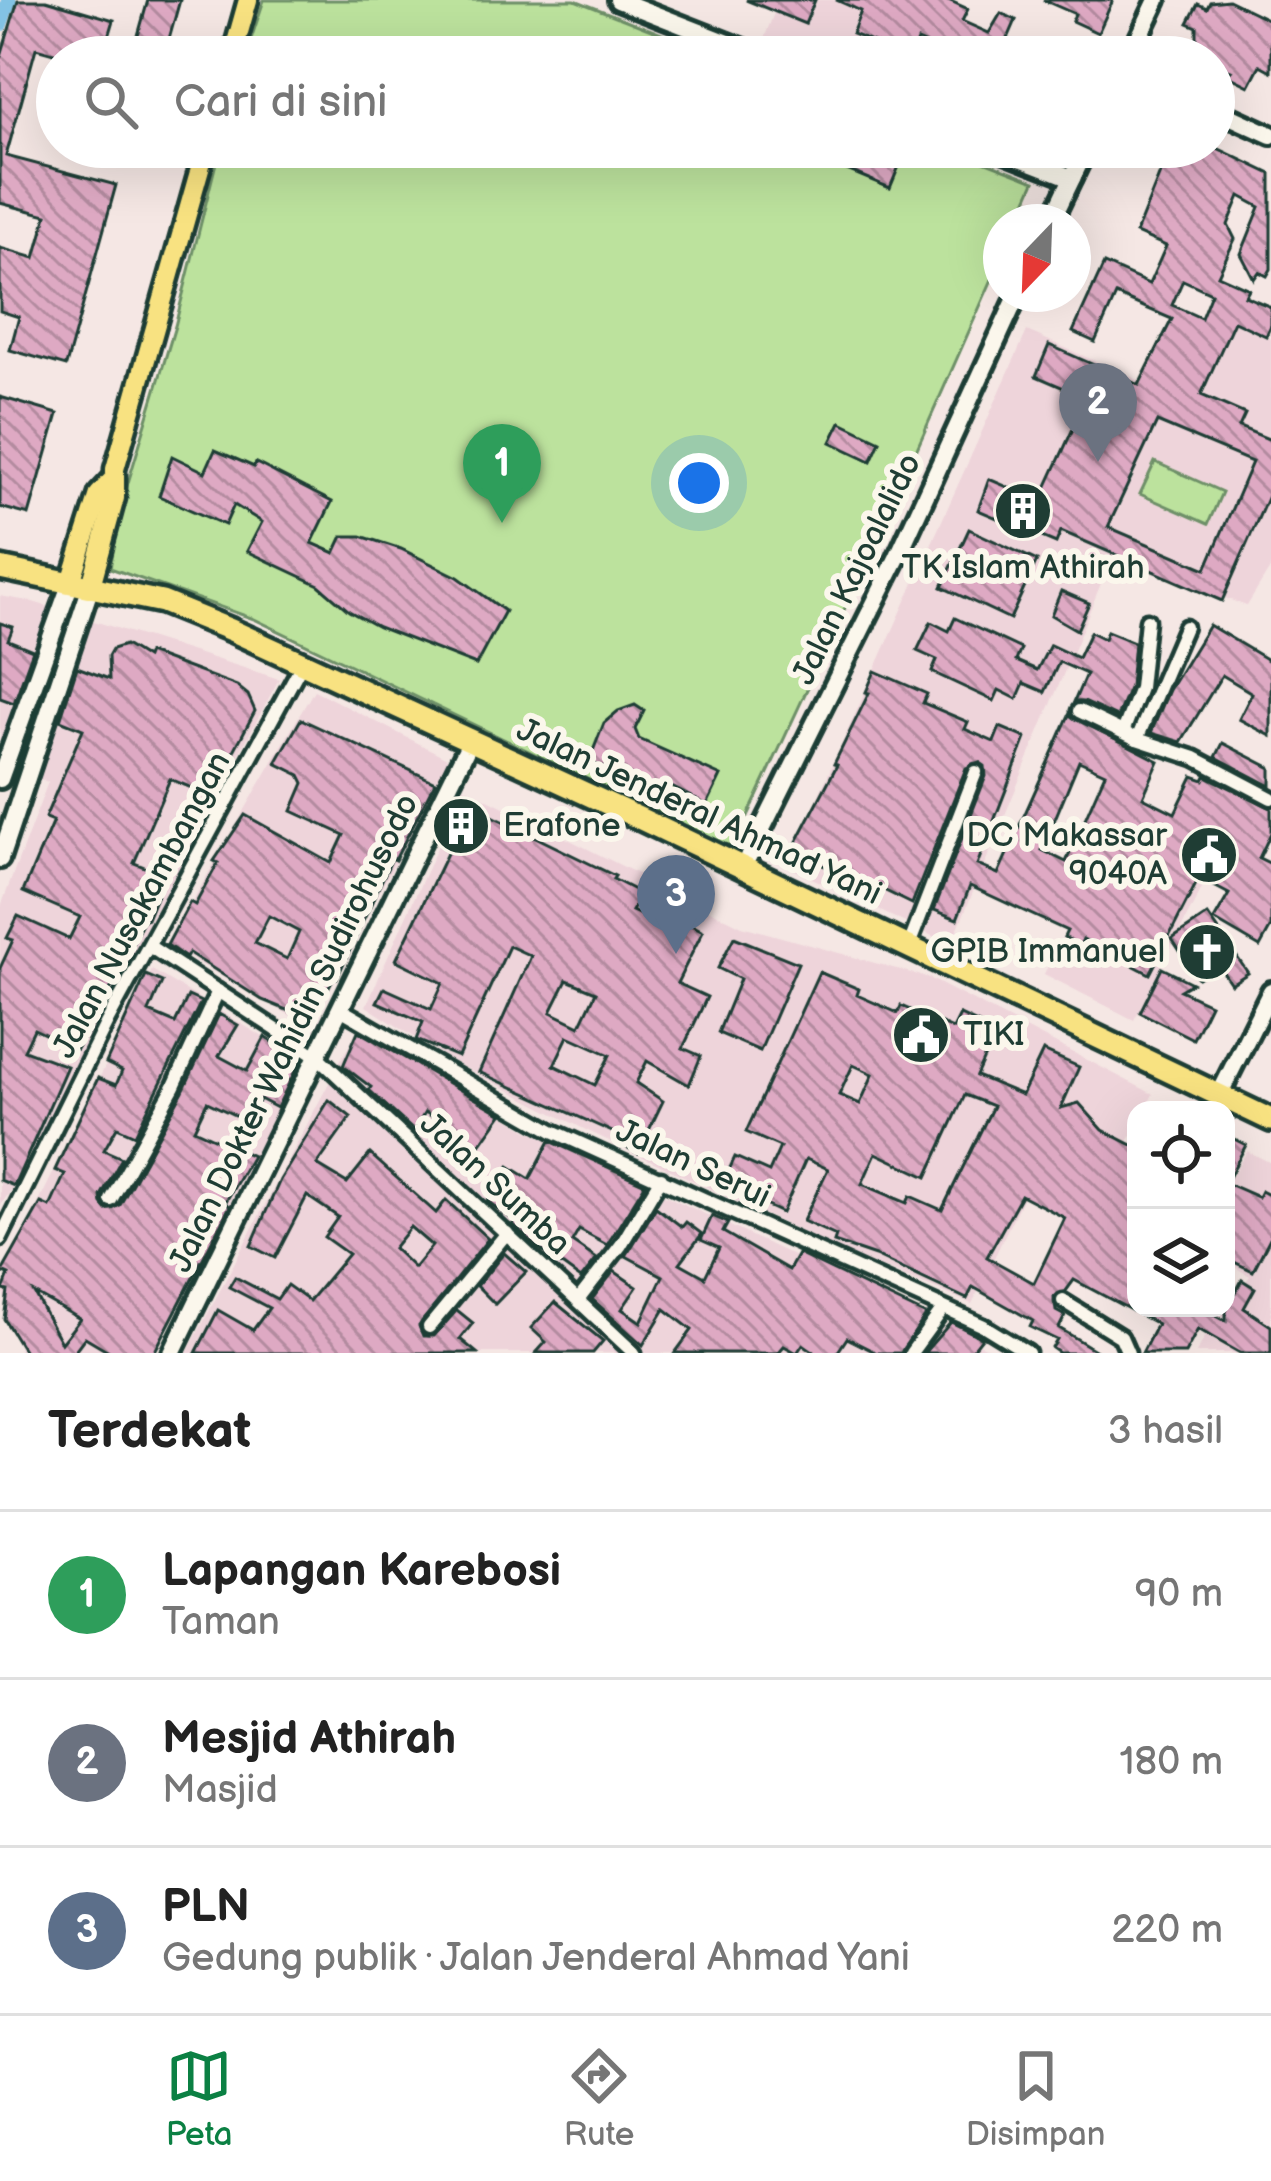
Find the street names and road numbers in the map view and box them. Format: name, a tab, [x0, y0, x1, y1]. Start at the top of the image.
street label: Jalan Kajoalalido	[784, 447, 930, 691]
street label: Jalan Jenderal Ahmad Yani	[510, 710, 888, 914]
street label: Jalan Nusakambangan	[44, 745, 240, 1065]
street label: Jalan Dokter Wahidin Sudirohusodo	[161, 787, 427, 1279]
street label: Jalan Sumba	[411, 1104, 579, 1264]
street label: Jalan Serui	[610, 1111, 776, 1217]

